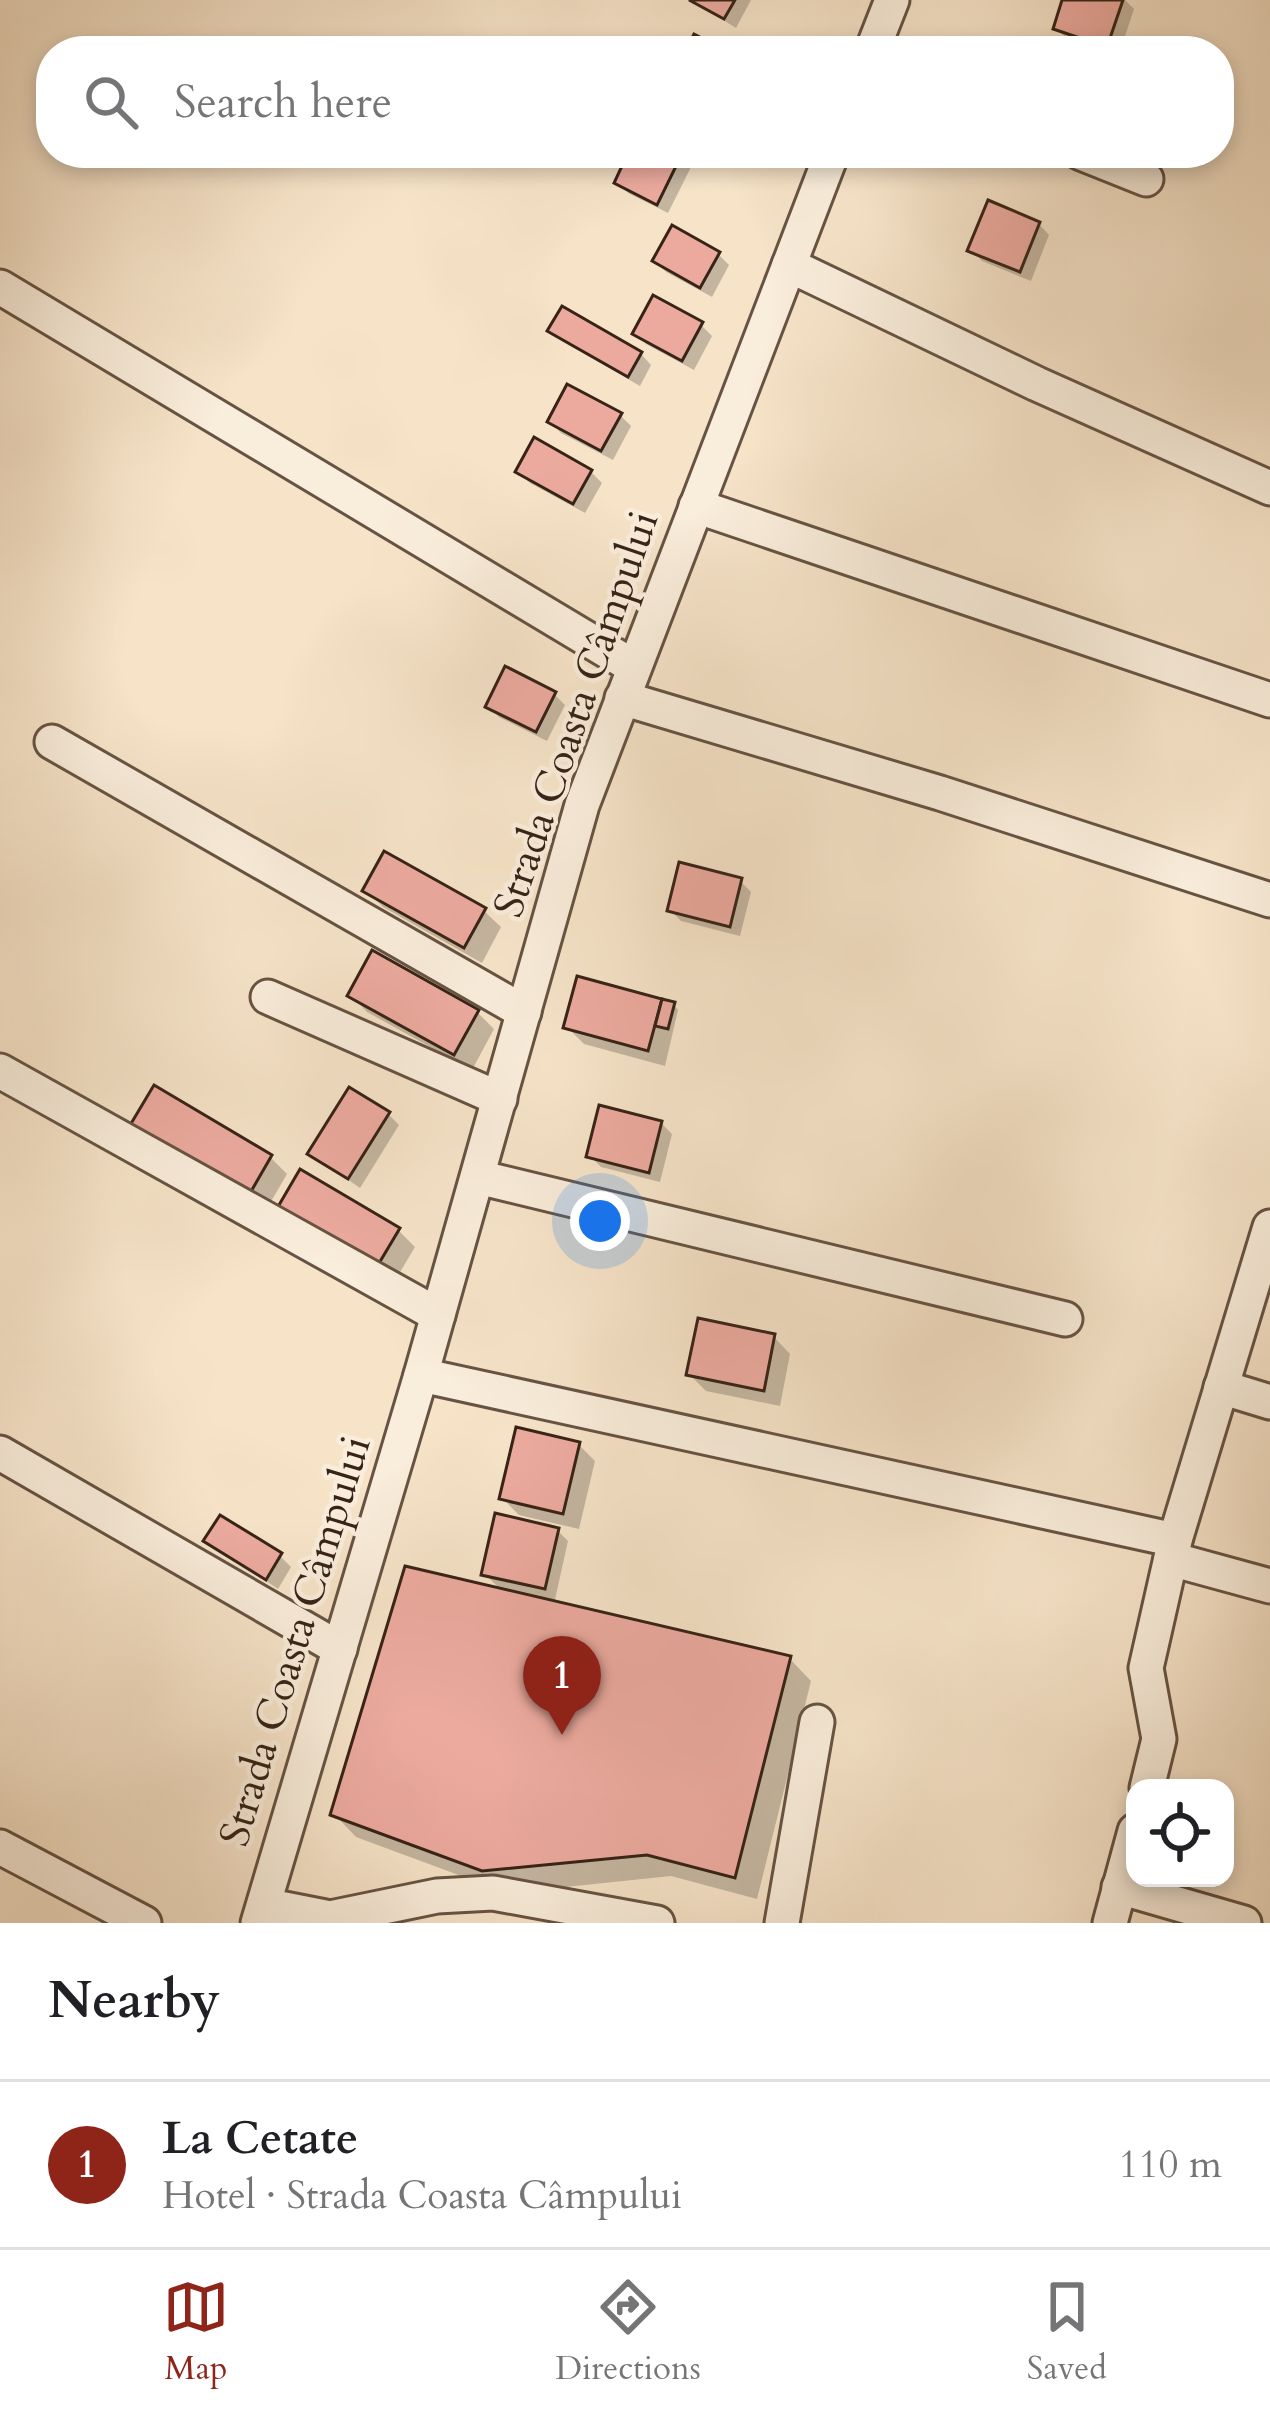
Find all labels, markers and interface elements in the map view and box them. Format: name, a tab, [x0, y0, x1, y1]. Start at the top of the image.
search box	[36, 36, 1234, 168]
icon: search	[78, 69, 144, 135]
text: Search here	[174, 72, 392, 133]
street label: Strada Coasta Câmpului	[480, 503, 672, 925]
your location	[570, 1191, 630, 1251]
street label: Strada Coasta Câmpului	[205, 1429, 385, 1853]
pin: 1	[523, 1636, 601, 1735]
map controls	[1126, 1779, 1234, 1887]
button: locate	[1126, 1779, 1234, 1887]
text: Nearby	[48, 1966, 220, 2036]
text: La Cetate	[162, 2108, 358, 2169]
text: 1	[77, 2138, 97, 2191]
text: 110 m	[1119, 2138, 1222, 2191]
text: Hotel · Strada Coasta Câmpului	[162, 2169, 682, 2222]
tab: Map	[163, 2274, 229, 2391]
tab: Directions	[555, 2274, 701, 2391]
tab: Saved	[1027, 2274, 1107, 2391]

